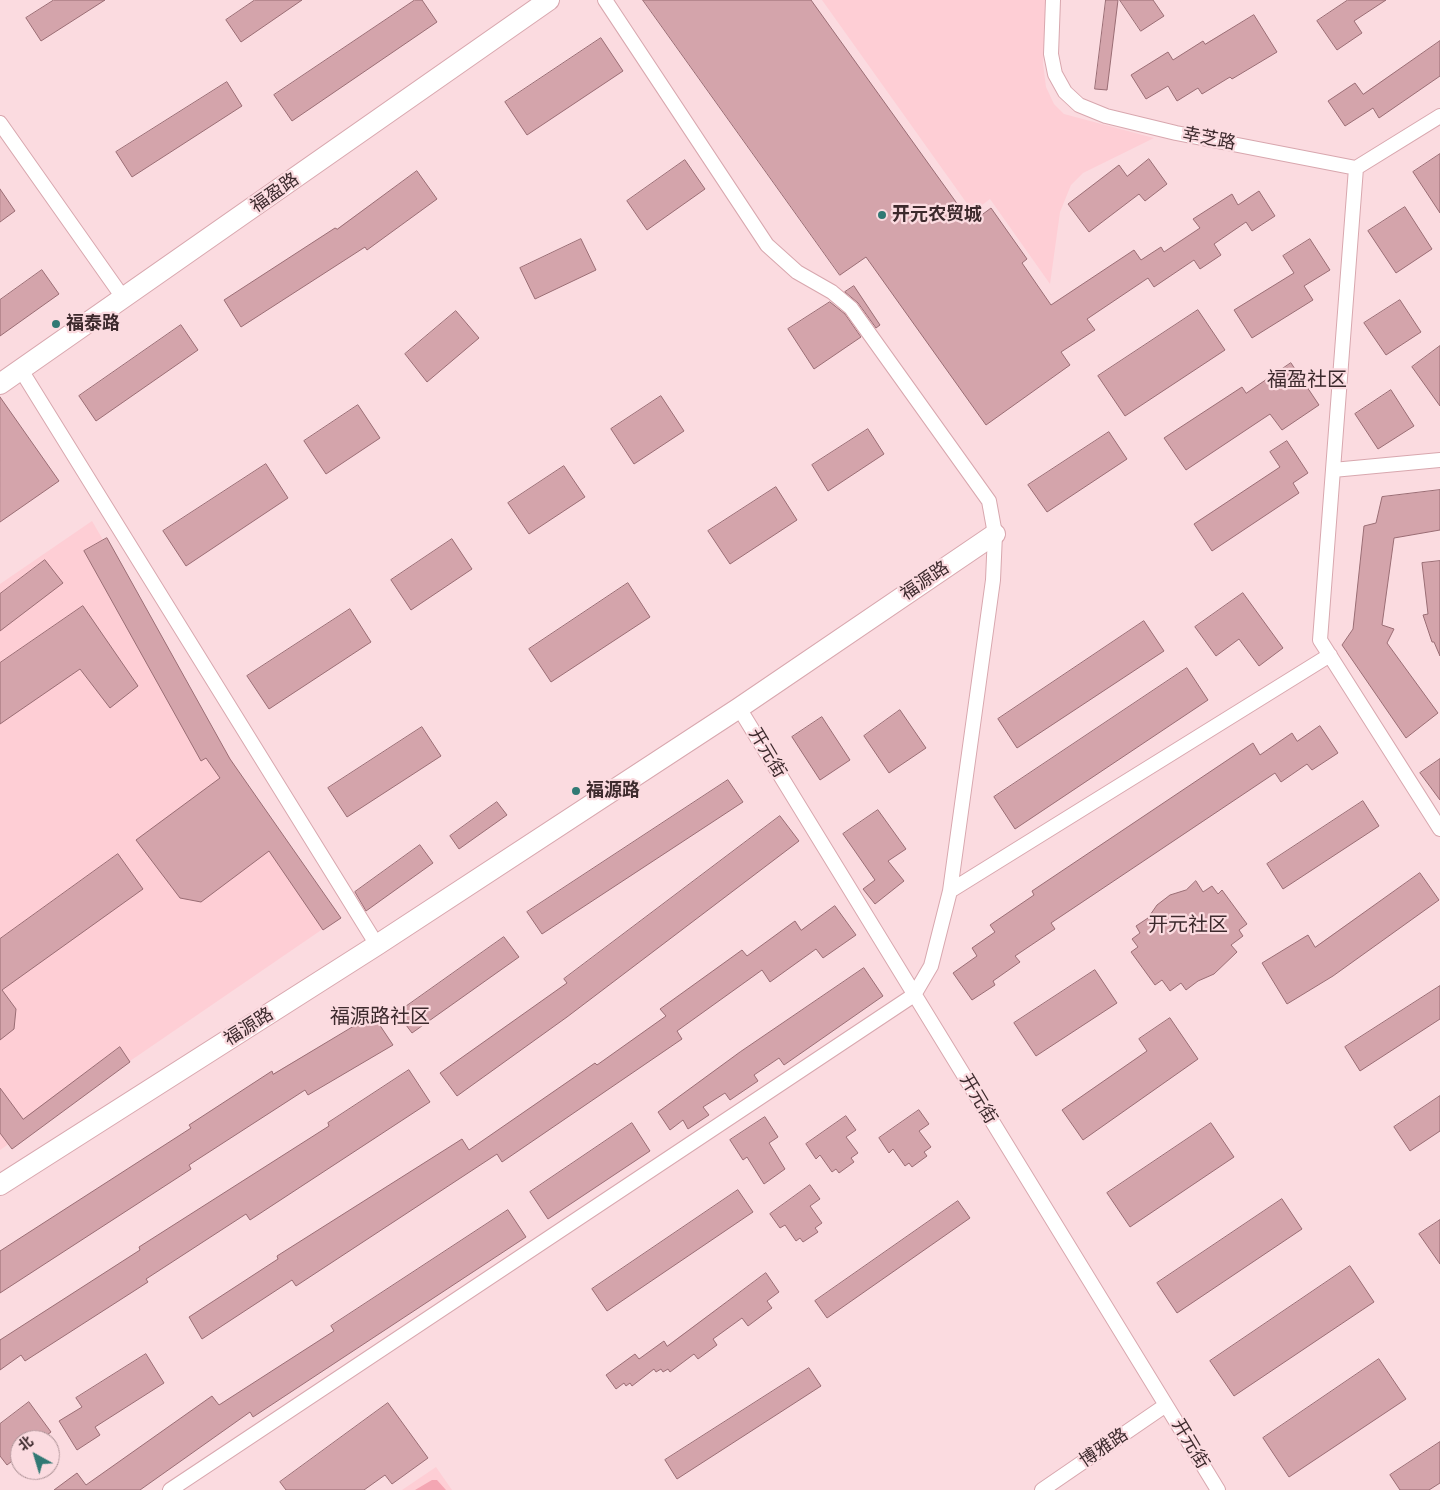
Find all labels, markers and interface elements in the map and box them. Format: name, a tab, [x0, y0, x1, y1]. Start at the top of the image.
street label: 幸芝路	[1180, 123, 1238, 155]
street label: 福盈路	[247, 169, 303, 217]
place label: 开元农贸城	[892, 204, 982, 226]
marker: 开元农贸城	[876, 209, 888, 221]
place label: 福泰路	[66, 313, 120, 335]
marker: 福泰路	[50, 318, 62, 330]
district label: 福盈社区	[1267, 368, 1347, 392]
street label: 福源路	[897, 557, 953, 605]
street label: 开元街	[744, 724, 790, 782]
place label: 福源路	[586, 780, 640, 802]
marker: 福源路	[570, 785, 582, 797]
district label: 开元社区	[1148, 913, 1228, 937]
street label: 福源路	[220, 1004, 278, 1050]
district label: 福源路社区	[330, 1005, 430, 1029]
street label: 开元街	[955, 1070, 1001, 1128]
street label: 开元街	[1167, 1415, 1213, 1473]
street label: 博雅路	[1076, 1424, 1132, 1472]
north arrow	[10, 1430, 60, 1480]
text: 北	[15, 1433, 37, 1455]

